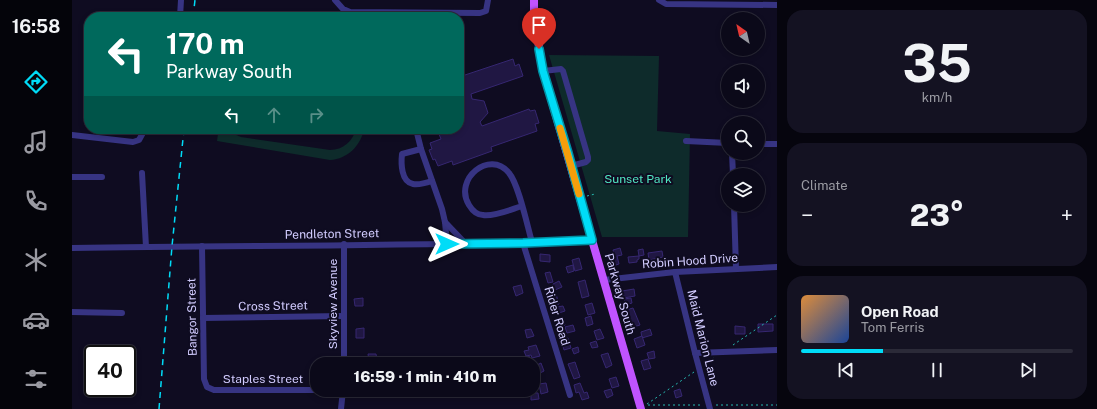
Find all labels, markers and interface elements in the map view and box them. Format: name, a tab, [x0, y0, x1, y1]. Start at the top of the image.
pin	[522, 8, 556, 49]
north arrow	[721, 12, 765, 56]
map controls	[721, 12, 765, 212]
icon: arrive	[528, 14, 550, 36]
text: 16:58	[12, 16, 60, 37]
text: 170 m	[166, 27, 245, 60]
icon: left	[100, 28, 152, 80]
text: 35	[902, 33, 972, 94]
text: Parkway South	[166, 61, 292, 82]
button: sound	[721, 64, 765, 108]
icon: directions	[22, 68, 50, 96]
text: km/h	[922, 90, 952, 105]
icon: left	[221, 104, 243, 126]
icon: ahead	[263, 104, 285, 126]
icon: right	[305, 104, 327, 126]
button: search	[721, 116, 765, 160]
icon: music	[22, 128, 50, 156]
button: layers	[721, 168, 765, 212]
park label: Sunset Park	[604, 172, 672, 186]
text: Climate	[801, 178, 848, 193]
icon: phone	[22, 187, 50, 215]
text: 23°	[910, 197, 964, 233]
text: −	[801, 202, 813, 228]
text: +	[1061, 202, 1073, 228]
position arrow	[426, 223, 468, 265]
street label: Pendleton Street	[285, 226, 380, 242]
icon: climate	[22, 246, 50, 274]
street label: Robin Hood Drive	[642, 251, 739, 271]
street label: Parkway South	[602, 252, 638, 336]
street label: Skyview Avenue	[326, 258, 340, 349]
street label: Bangor Street	[184, 277, 200, 356]
street label: Rider Road	[541, 285, 573, 347]
street label: Maid Marion Lane	[684, 288, 722, 388]
street label: Cross Street	[238, 298, 308, 314]
text: Open Road	[861, 303, 939, 320]
icon: car	[22, 306, 50, 334]
text: Tom Ferris	[861, 320, 924, 335]
speed limit sign: 40	[84, 345, 136, 397]
icon: previous	[835, 359, 857, 381]
icon: pause	[926, 359, 948, 381]
icon: next	[1017, 359, 1039, 381]
icon: filters	[22, 365, 50, 393]
text: 16:59 · 1 min · 410 m	[354, 368, 496, 385]
street label: Staples Street	[223, 372, 303, 386]

